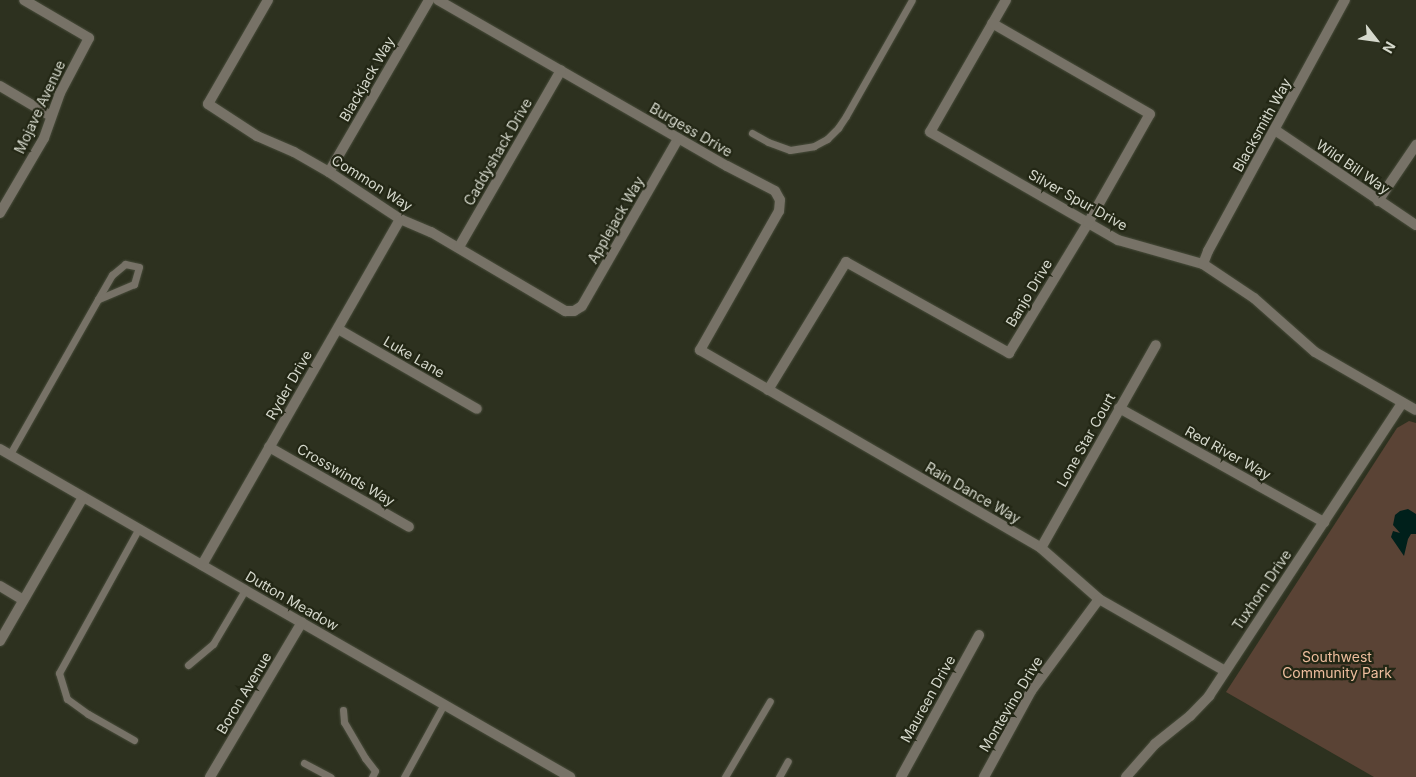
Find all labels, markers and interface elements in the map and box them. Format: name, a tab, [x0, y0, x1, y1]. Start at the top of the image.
north arrow	[1351, 15, 1401, 65]
street label: Blackjack Way	[336, 33, 398, 125]
text: N	[1379, 39, 1399, 57]
street label: Mojave Avenue	[11, 58, 69, 156]
street label: Blacksmith Way	[1229, 75, 1295, 175]
street label: Caddyshack Drive	[460, 95, 536, 209]
street label: Burgess Drive	[647, 100, 735, 160]
street label: Wild Bill Way	[1313, 136, 1393, 198]
street label: Common Way	[328, 151, 416, 215]
street label: Silver Spur Drive	[1026, 166, 1130, 234]
street label: Applejack Way	[584, 173, 648, 267]
street label: Banjo Drive	[1002, 256, 1056, 330]
street label: Luke Lane	[380, 333, 448, 381]
street label: Ryder Drive	[262, 347, 316, 423]
street label: Lone Star Court	[1053, 390, 1119, 490]
street label: Red River Way	[1182, 423, 1274, 483]
street label: Crosswinds Way	[294, 440, 398, 510]
street label: Rain Dance Way	[922, 459, 1024, 527]
street label: Tuxhorn Drive	[1229, 547, 1295, 633]
street label: Dutton Meadow	[242, 568, 342, 634]
street label: Boron Avenue	[213, 649, 275, 737]
park label: Southwest Community Park	[1282, 649, 1392, 682]
street label: Maureen Drive	[897, 652, 959, 746]
street label: Montevino Drive	[976, 653, 1046, 755]

